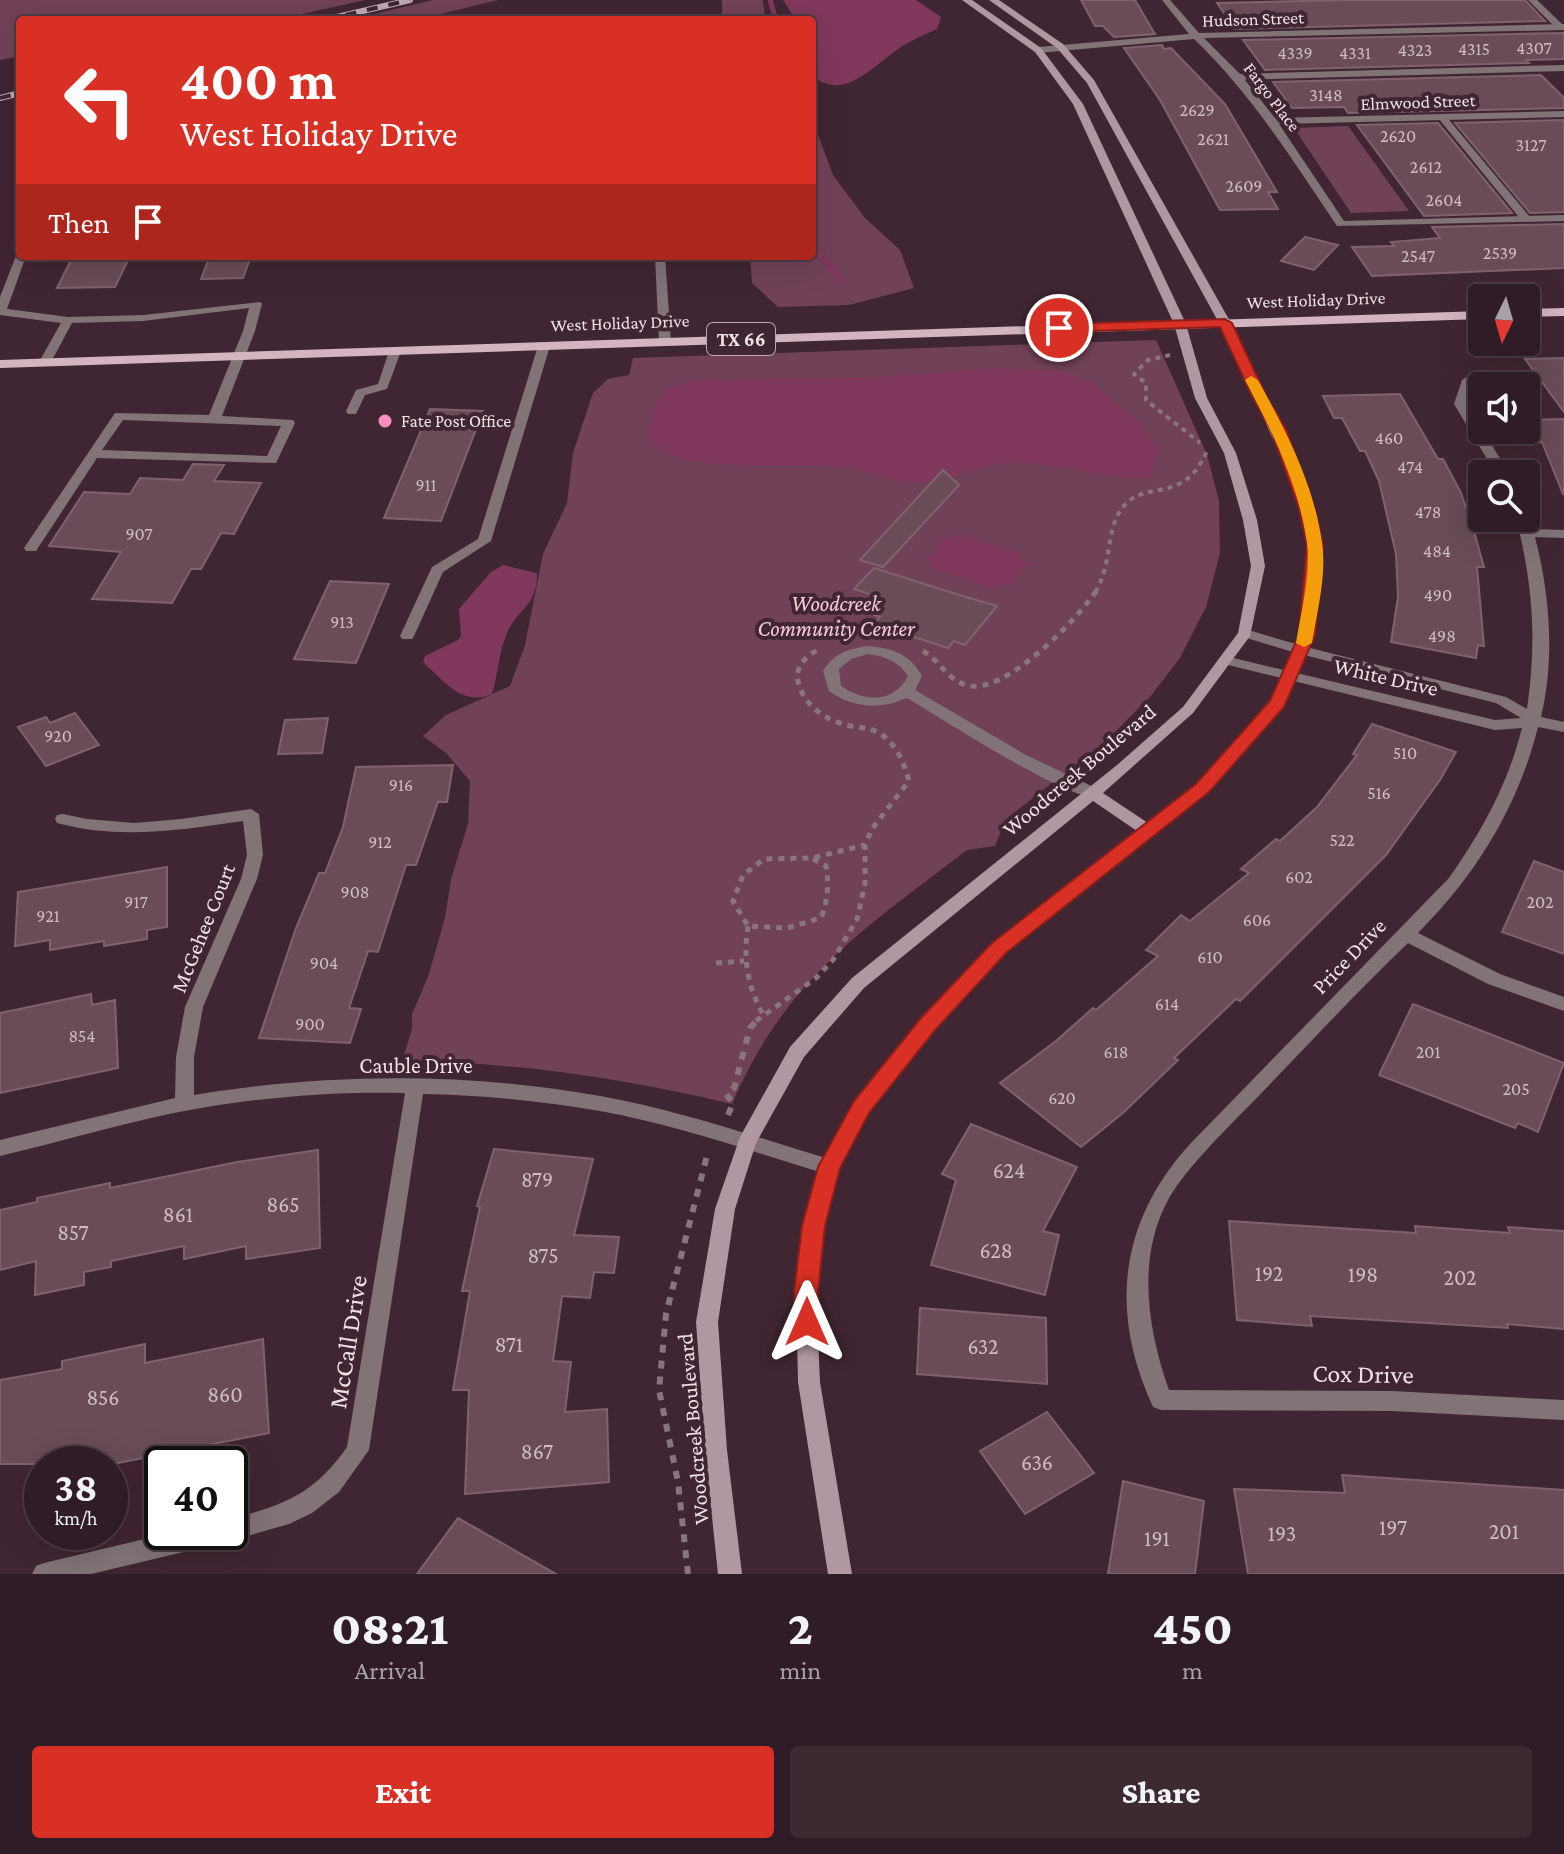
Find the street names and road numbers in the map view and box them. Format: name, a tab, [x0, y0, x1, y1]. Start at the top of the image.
street label: Hudson Street	[1202, 7, 1305, 31]
street label: Fargo Place	[1240, 59, 1304, 136]
street label: Elmwood Street	[1360, 90, 1477, 114]
street label: West Holiday Drive	[1246, 288, 1386, 312]
street label: West Holiday Drive	[550, 311, 690, 335]
road number: TX 66	[707, 323, 775, 355]
street label: White Drive	[1331, 653, 1441, 701]
street label: Woodcreek Boulevard	[997, 698, 1161, 841]
street label: McGehee Court	[166, 859, 240, 996]
street label: Price Drive	[1307, 913, 1391, 999]
street label: Cauble Drive	[359, 1053, 473, 1078]
street label: McCall Drive	[323, 1273, 373, 1411]
street label: Woodcreek Boulevard	[672, 1332, 714, 1526]
street label: Cox Drive	[1312, 1359, 1414, 1389]

